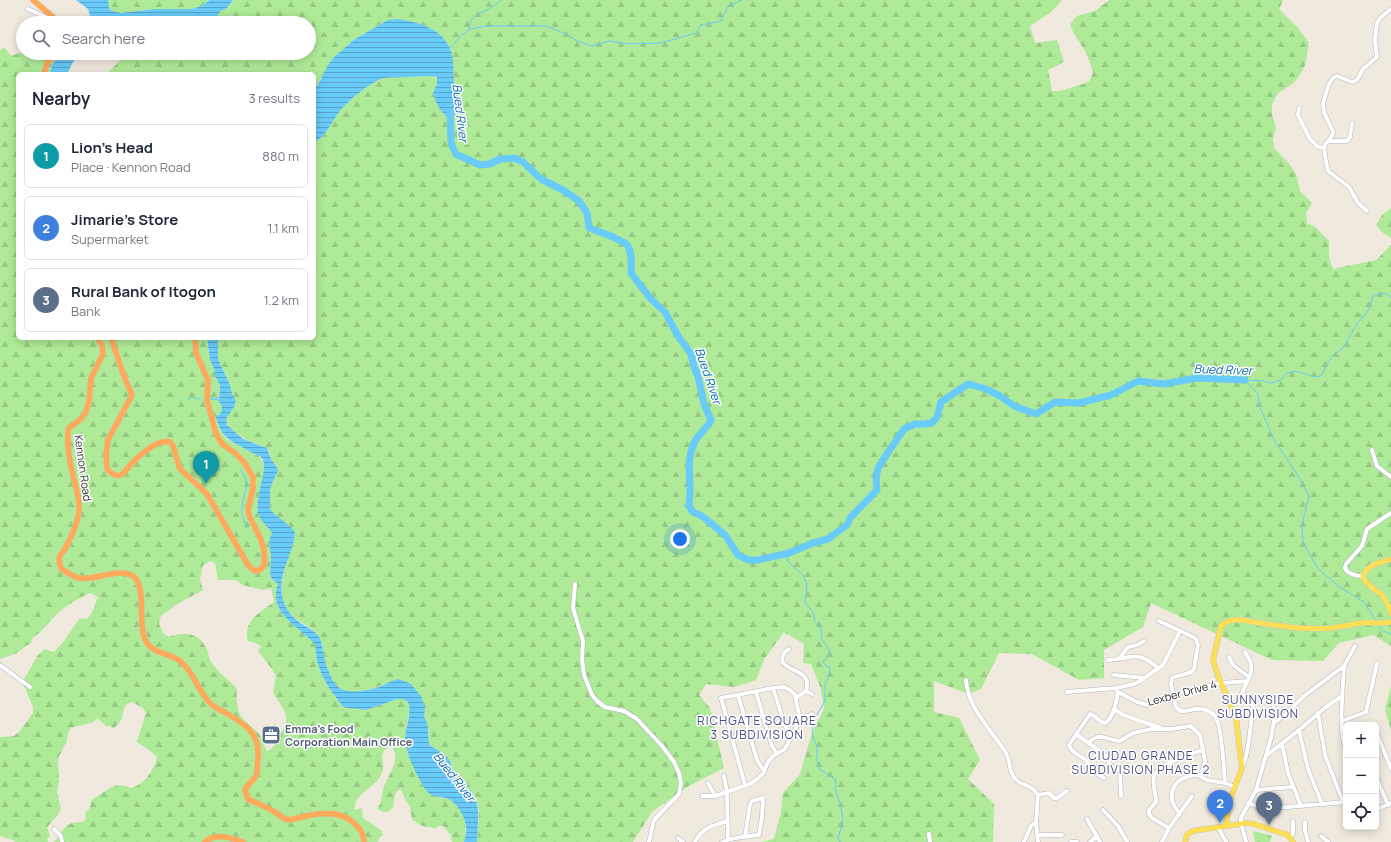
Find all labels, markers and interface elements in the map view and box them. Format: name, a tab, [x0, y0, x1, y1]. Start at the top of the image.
search box	[16, 16, 316, 60]
icon: search	[30, 27, 52, 49]
text: Search here	[62, 28, 145, 49]
water label: Bued River	[448, 83, 473, 145]
text: Nearby	[32, 87, 90, 110]
text: 3 results	[248, 89, 300, 107]
text: Lion's Head	[71, 137, 153, 158]
text: 1	[43, 147, 49, 165]
text: 880 m	[262, 147, 299, 165]
text: Place · Kennon Road	[71, 158, 191, 176]
text: Jimarie's Store	[71, 209, 178, 230]
text: 2	[42, 219, 50, 237]
text: 1.1 km	[268, 219, 299, 237]
text: Supermarket	[71, 230, 149, 248]
text: Rural Bank of Itogon	[71, 281, 216, 302]
text: 3	[42, 291, 50, 309]
text: 1.2 km	[264, 291, 299, 309]
text: Bank	[71, 302, 100, 320]
water label: Bued River	[691, 345, 727, 408]
water label: Bued River	[1193, 360, 1254, 379]
street label: Kennon Road	[71, 434, 96, 502]
pin: 1	[193, 451, 219, 484]
your location	[670, 529, 690, 549]
street label: Lexber Drive 4	[1146, 676, 1218, 709]
district label: SUNNYSIDE SUBDIVISION	[1217, 691, 1299, 722]
district label: RICHGATE SQUARE 3 SUBDIVISION	[697, 712, 817, 743]
place label: Emma's Food Corporation Main Office	[285, 721, 413, 749]
map controls	[1343, 722, 1379, 830]
button: +	[1343, 722, 1379, 758]
office icon: Emma's Food Corporation Main Office	[260, 724, 282, 746]
district label: CIUDAD GRANDE SUBDIVISION PHASE 2	[1072, 747, 1210, 778]
water label: Bued River	[430, 748, 480, 806]
button: −	[1343, 758, 1379, 794]
pin: 2	[1207, 790, 1233, 823]
pin: 3	[1256, 792, 1282, 825]
button: locate	[1343, 794, 1379, 830]

